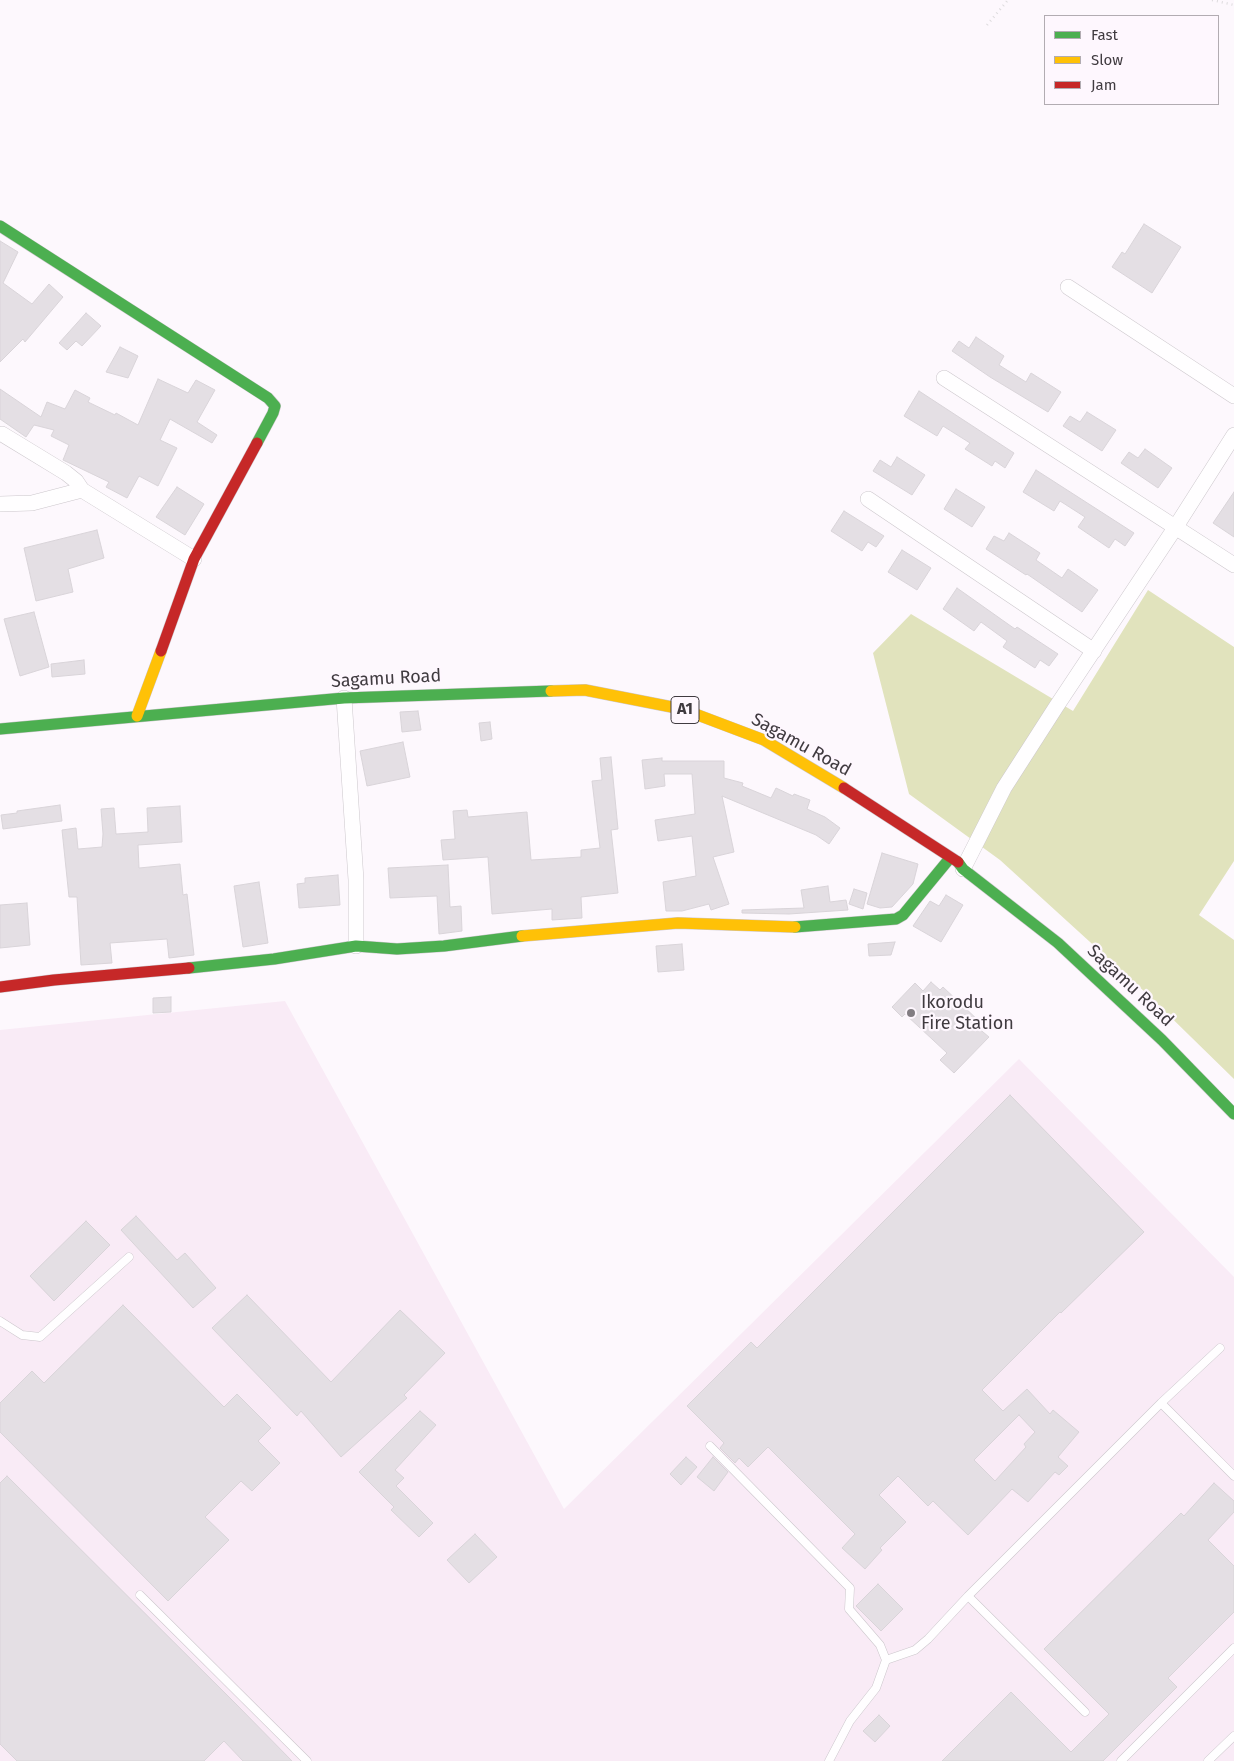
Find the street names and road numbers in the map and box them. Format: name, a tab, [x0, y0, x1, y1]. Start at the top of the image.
street label: Sagamu Road	[330, 665, 442, 693]
road number: A1	[671, 696, 699, 724]
street label: Sagamu Road	[747, 709, 855, 781]
street label: Sagamu Road	[1082, 940, 1178, 1032]

